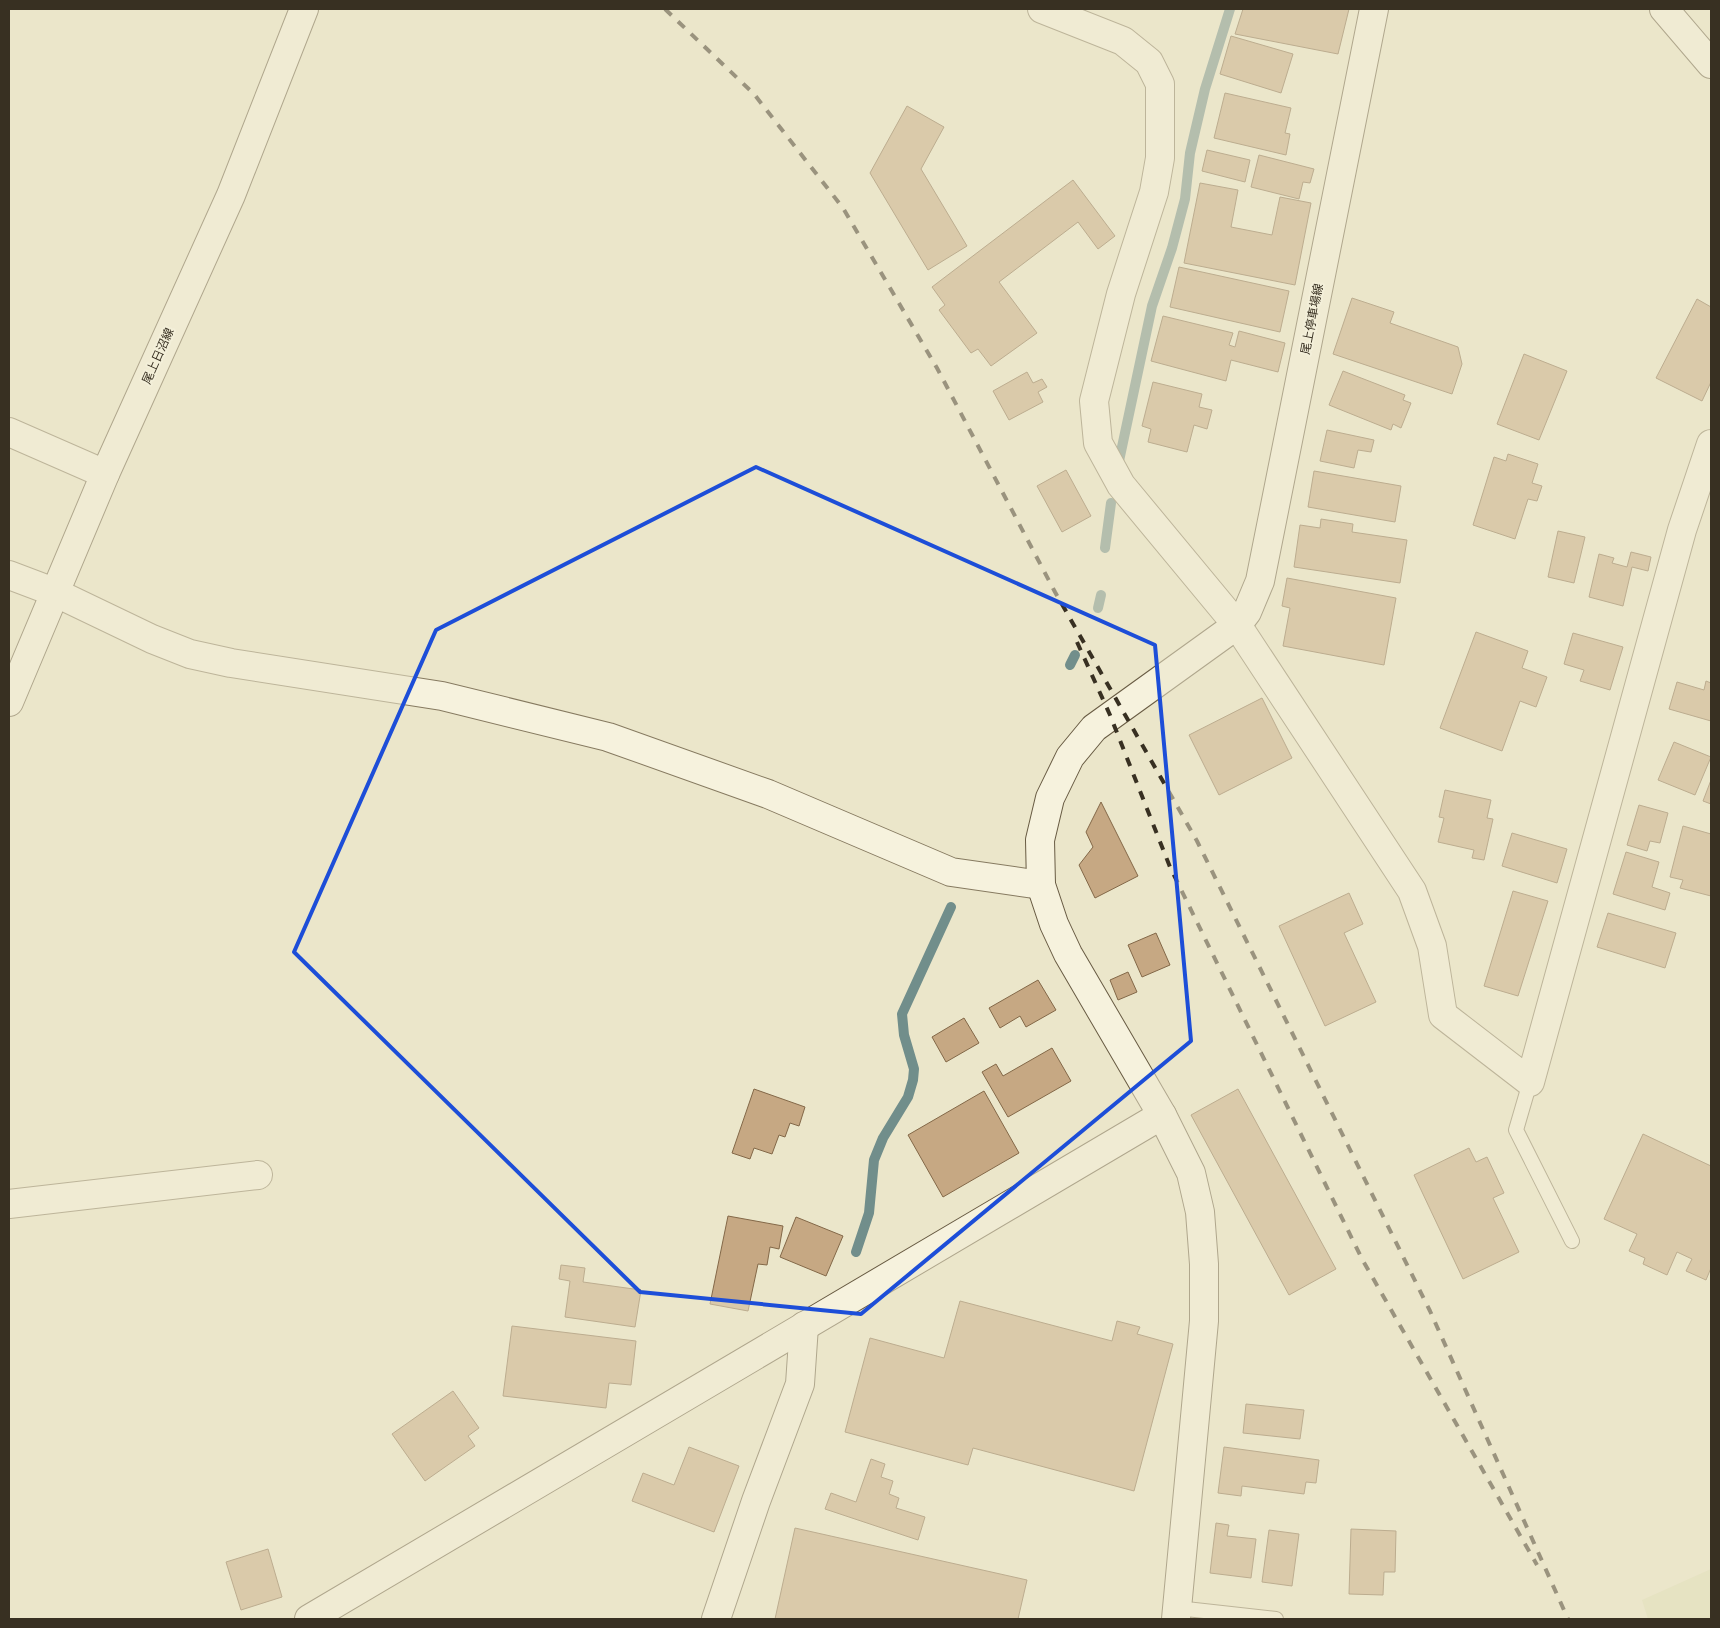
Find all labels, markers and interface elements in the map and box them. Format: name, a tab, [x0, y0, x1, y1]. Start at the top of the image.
street label: 尾上停車場線	[1298, 282, 1326, 356]
street label: 尾上日沼線	[139, 326, 177, 386]

